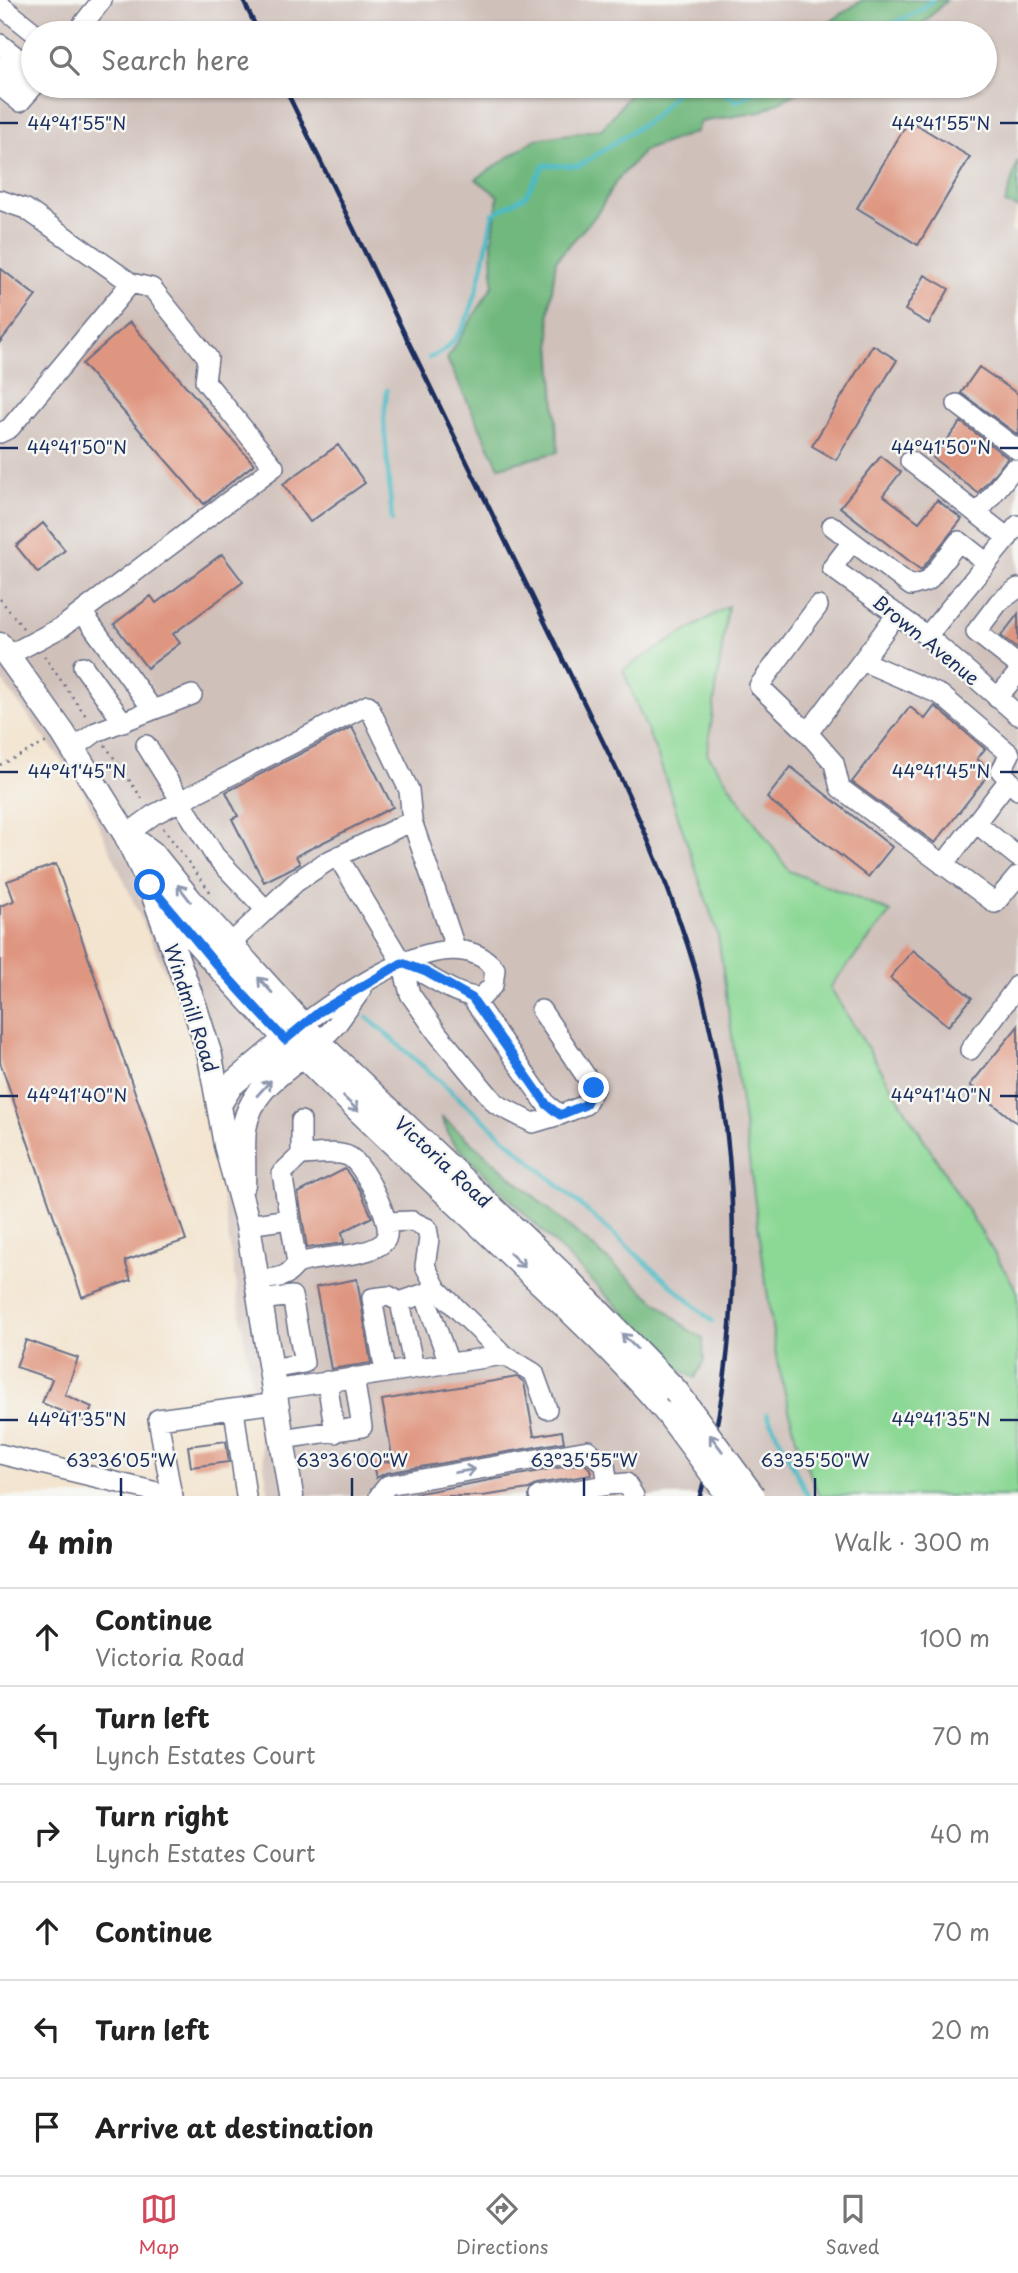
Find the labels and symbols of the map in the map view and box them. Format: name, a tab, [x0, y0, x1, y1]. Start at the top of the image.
text: 44°41'55"N	[28, 109, 126, 136]
text: 44°41'55"N	[892, 109, 990, 136]
text: 44°41'50"N	[27, 433, 127, 460]
text: 44°41'50"N	[891, 433, 991, 460]
street label: Brown Avenue	[867, 587, 986, 691]
text: 44°41'45"N	[28, 757, 126, 784]
text: 44°41'45"N	[892, 757, 990, 784]
route start	[134, 869, 165, 900]
one-way arrow	[177, 885, 192, 903]
street label: Windmill Road	[158, 940, 226, 1075]
one-way arrow	[257, 977, 274, 994]
route end	[578, 1072, 609, 1103]
one-way arrow	[255, 1080, 272, 1097]
text: 44°41'40"N	[27, 1081, 127, 1108]
text: 44°41'40"N	[891, 1081, 991, 1108]
one-way arrow	[342, 1095, 359, 1112]
street label: Victoria Road	[389, 1109, 499, 1214]
one-way arrow	[508, 1251, 525, 1268]
one-way arrow	[621, 1333, 638, 1350]
text: 44°41'35"N	[28, 1405, 126, 1432]
text: 44°41'35"N	[892, 1405, 990, 1432]
one-way arrow	[708, 1434, 723, 1452]
text: 63°36'05"W	[66, 1446, 177, 1473]
text: 63°36'00"W	[296, 1446, 408, 1473]
text: 63°35'55"W	[530, 1446, 638, 1473]
text: 63°35'50"W	[761, 1446, 870, 1473]
one-way arrow	[453, 1464, 476, 1477]

